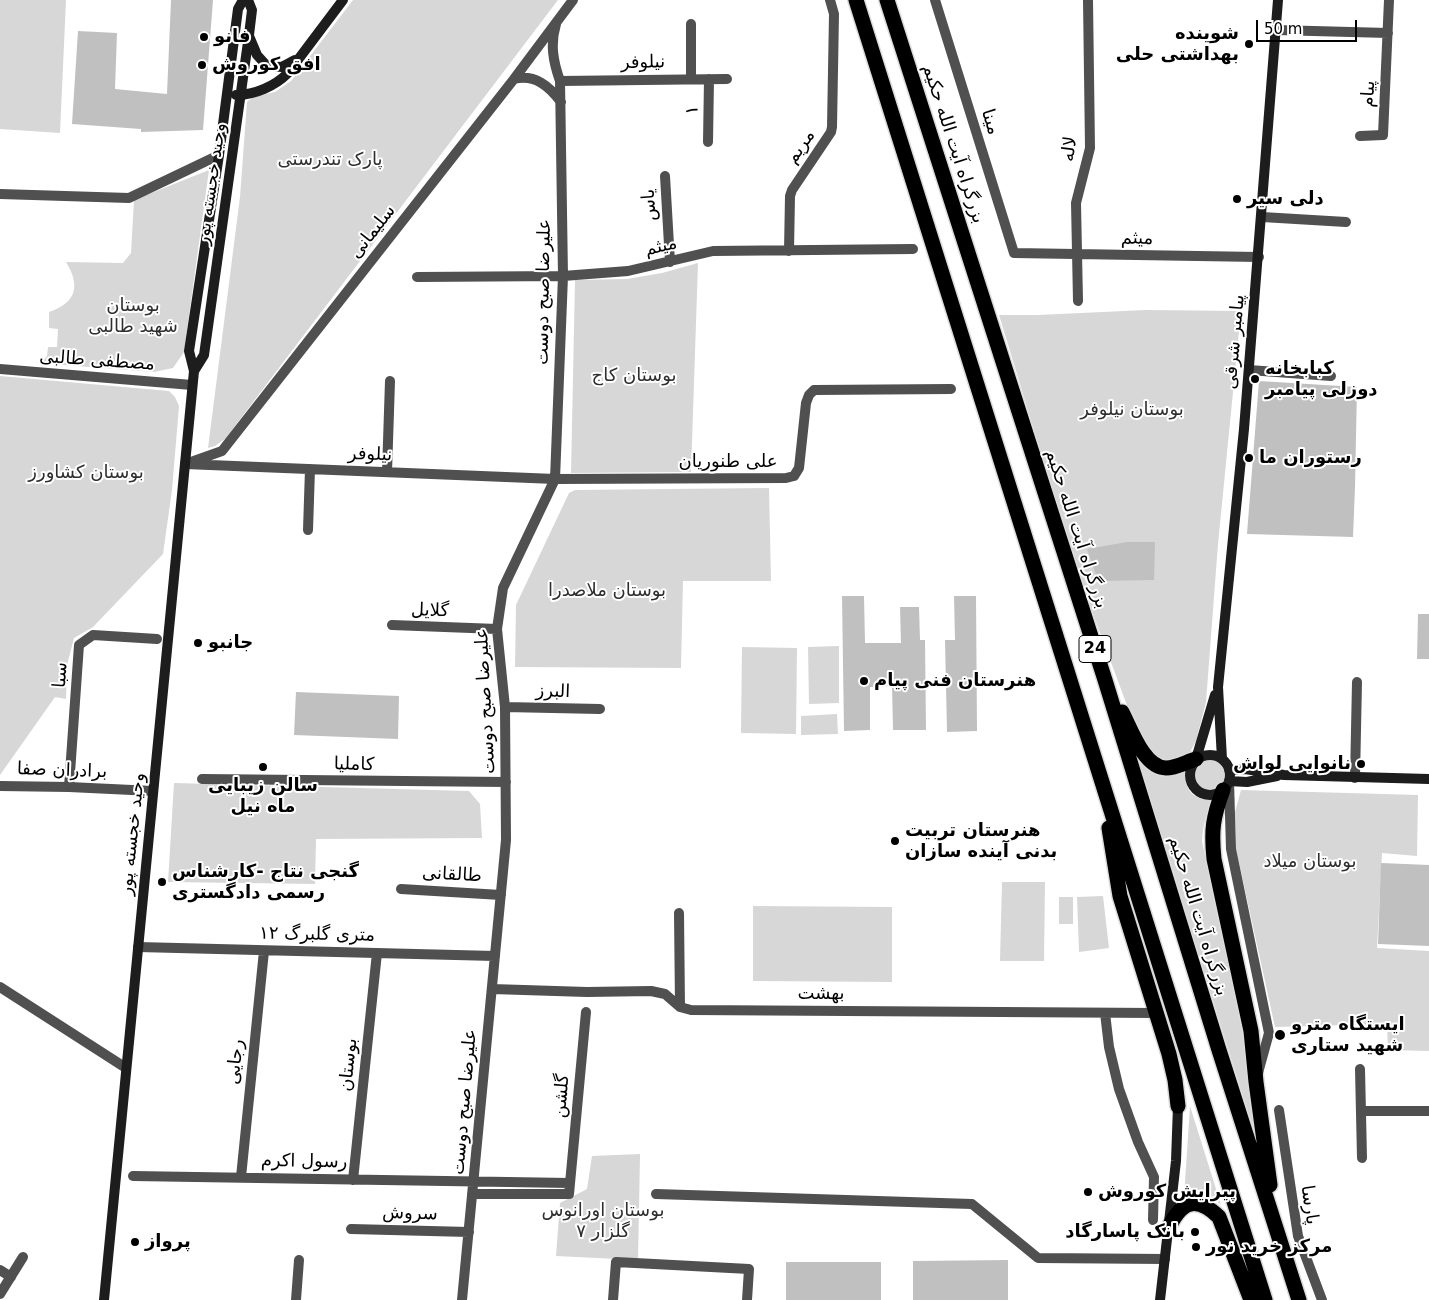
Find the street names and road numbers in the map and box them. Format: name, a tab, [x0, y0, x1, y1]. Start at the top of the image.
street label: نیلوفر	[621, 52, 665, 74]
street label: بزرگراه آیت الله حکیم	[917, 62, 989, 226]
street label: پیام	[1358, 80, 1380, 108]
street label: ۱	[682, 105, 704, 115]
street label: مینا	[976, 106, 1004, 138]
street label: وحید خجسته پور	[193, 122, 231, 246]
street label: مریم	[782, 126, 820, 168]
street label: لاله	[1058, 135, 1082, 163]
street label: یاس	[638, 188, 662, 222]
street label: سلیمانی	[345, 201, 401, 263]
street label: علیرضا صبح دوست	[532, 219, 556, 365]
street label: میثم	[1121, 228, 1153, 250]
street label: میثم	[643, 233, 679, 261]
street label: پیامبر شرقی	[1220, 294, 1250, 390]
street label: مصطفی طالبی	[39, 346, 155, 376]
street label: نیلوفر	[348, 443, 392, 467]
street label: بزرگراه آیت الله حکیم	[1040, 447, 1112, 611]
street label: علی طنوریان	[679, 451, 777, 473]
street label: گلایل	[411, 600, 449, 622]
street label: علیرضا صبح دوست	[471, 627, 501, 775]
road number: 24	[1079, 636, 1111, 662]
street label: سبا	[49, 661, 73, 689]
street label: البرز	[535, 681, 571, 703]
street label: کاملیا	[334, 754, 374, 776]
street label: برادران صفا	[16, 759, 108, 783]
street label: وحید خجسته پور	[116, 772, 150, 896]
street label: بزرگراه آیت الله حکیم	[1163, 833, 1233, 999]
street label: طالقانی	[422, 863, 482, 887]
street label: ۱۲ متری گلبرگ	[259, 923, 375, 947]
street label: بهشت	[797, 983, 845, 1005]
street label: علیرضا صبح دوست	[448, 1028, 482, 1176]
street label: بوستان	[335, 1037, 363, 1093]
street label: رجایی	[223, 1038, 249, 1086]
street label: گلشن	[549, 1073, 575, 1119]
street label: رسول اکرم	[261, 1150, 347, 1174]
street label: پارسا	[1296, 1184, 1322, 1226]
street label: سروش	[382, 1202, 438, 1226]

